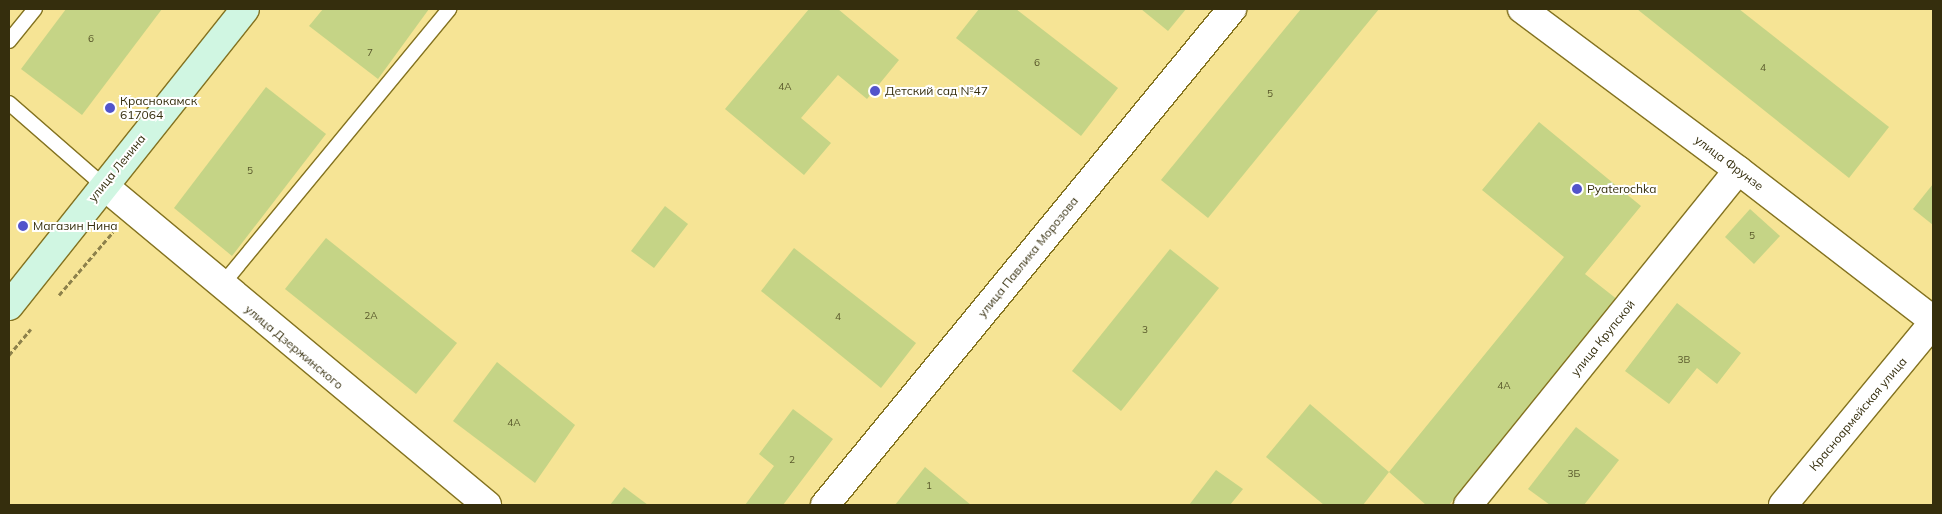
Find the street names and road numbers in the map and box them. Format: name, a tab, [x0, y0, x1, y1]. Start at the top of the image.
street label: улица Ленина	[85, 131, 149, 205]
street label: улица Фрунзе	[1692, 133, 1766, 193]
street label: улица Павлика Морозова	[975, 194, 1081, 320]
street label: улица Крупской	[1568, 297, 1638, 379]
street label: улица Дзержинского	[242, 302, 346, 392]
street label: Красноармейская улица	[1806, 354, 1910, 474]

